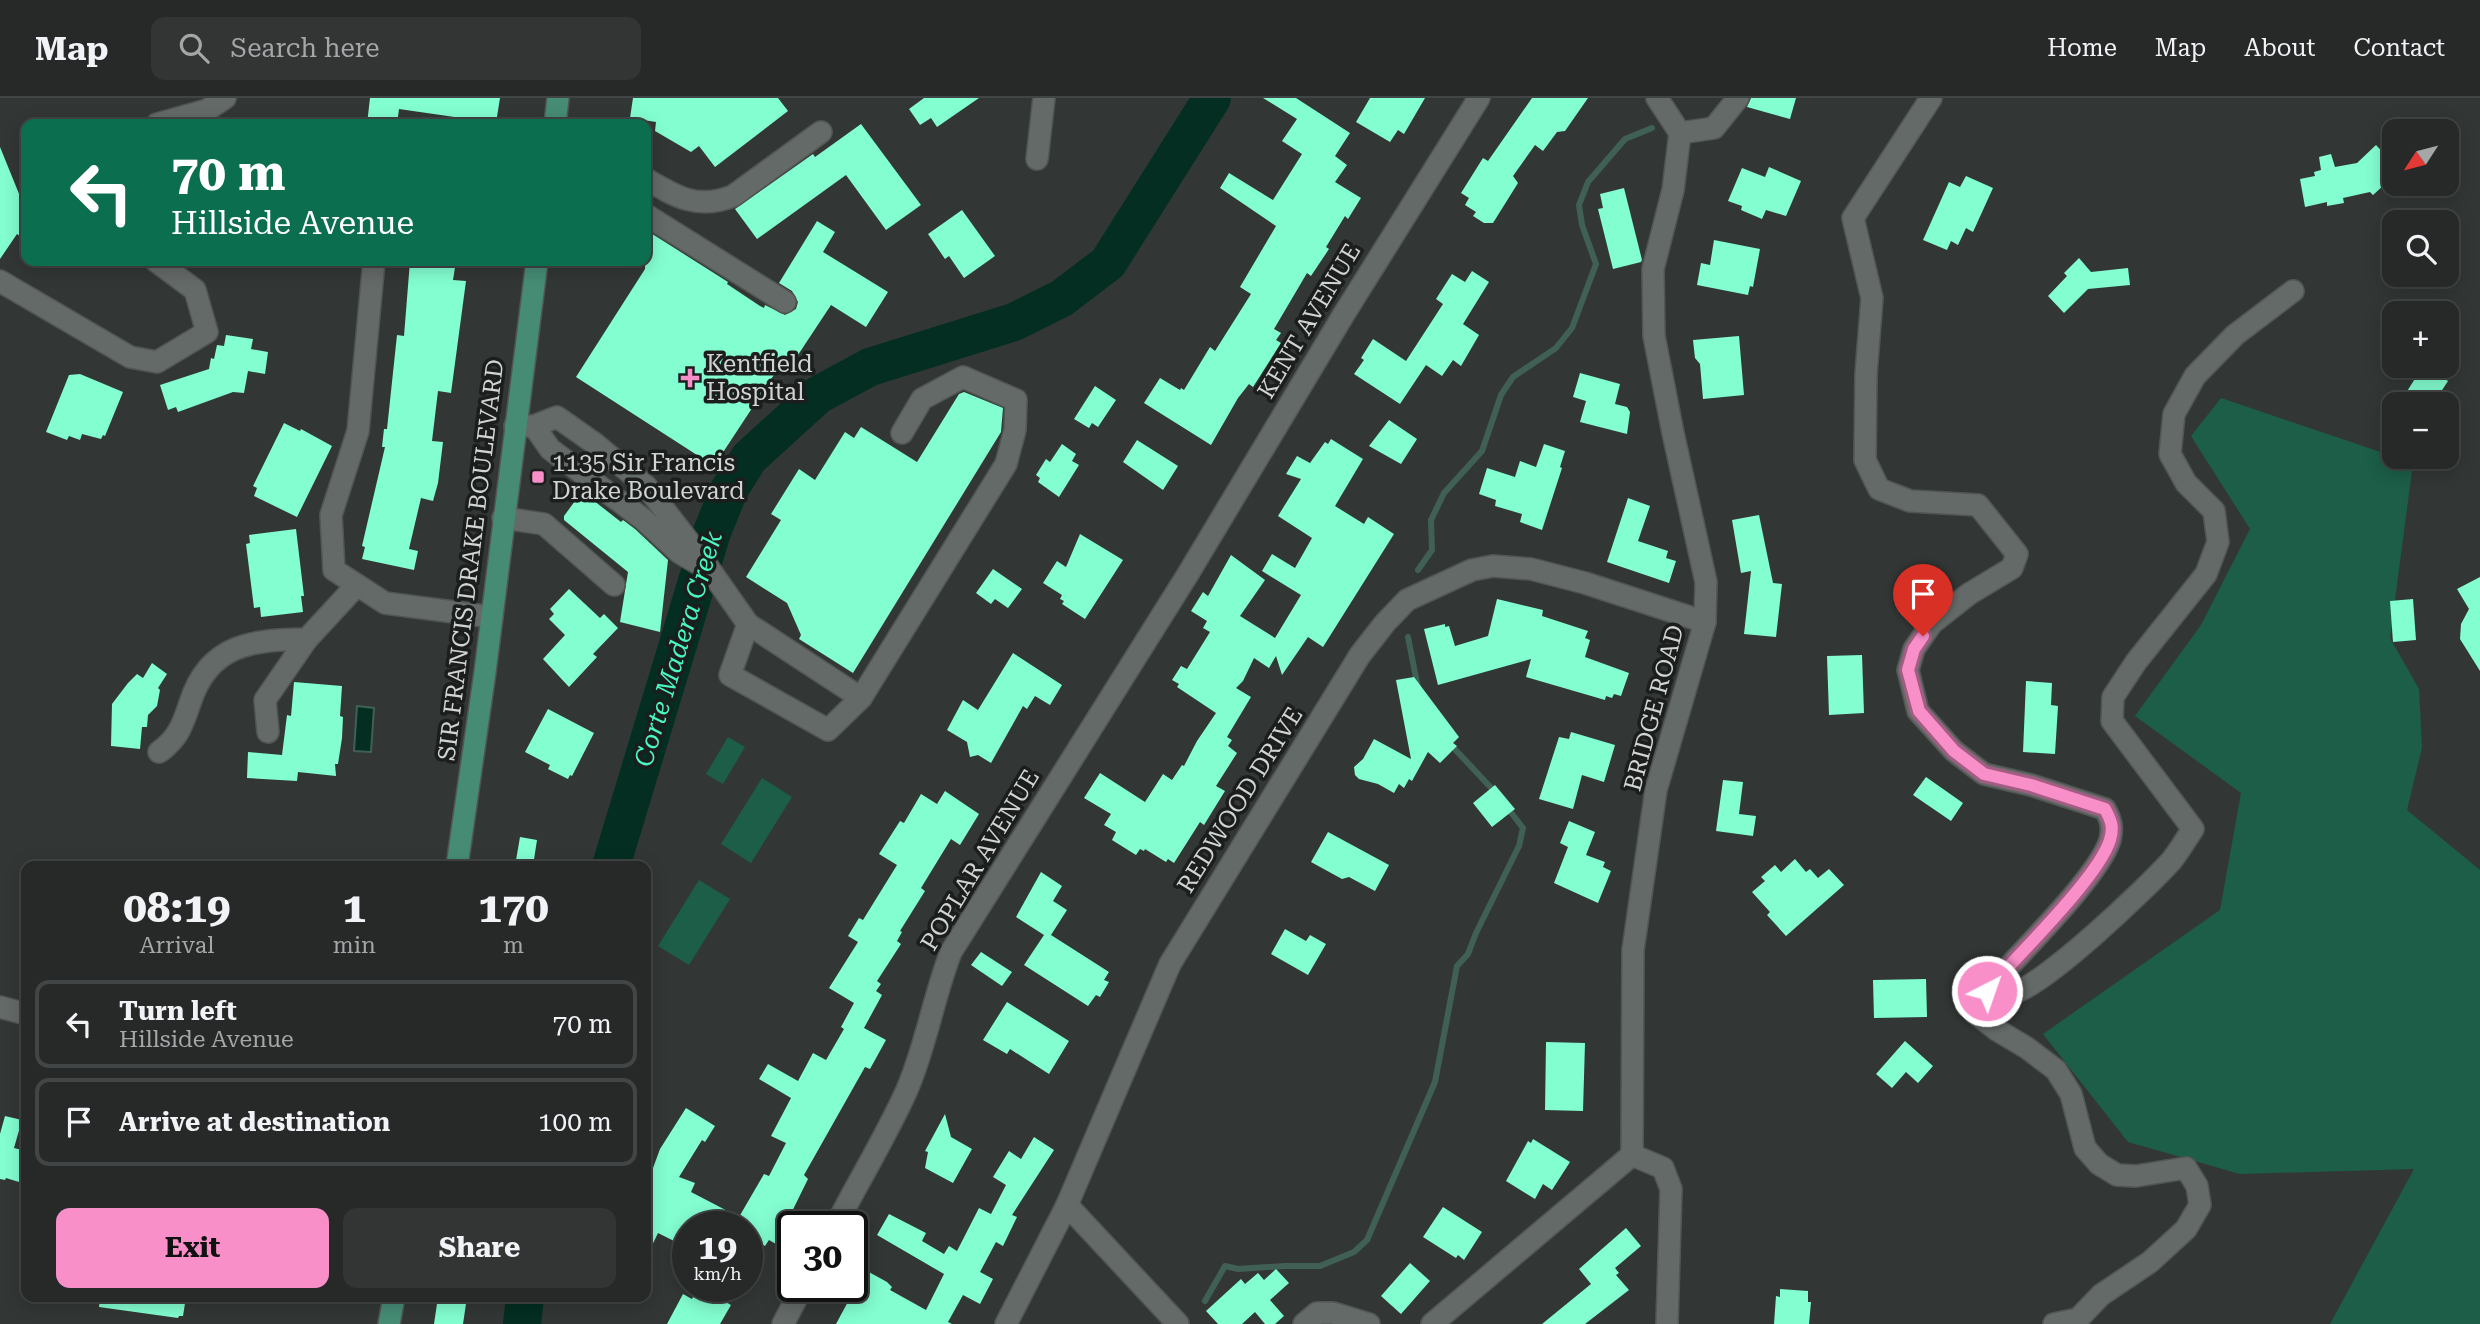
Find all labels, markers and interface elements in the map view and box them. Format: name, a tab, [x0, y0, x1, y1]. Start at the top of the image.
search box	[151, 17, 641, 80]
text: Map	[35, 29, 109, 68]
icon: search	[175, 29, 213, 67]
text: Search here	[231, 33, 380, 63]
text: Home	[2047, 34, 2117, 62]
text: Map	[2155, 34, 2206, 62]
text: About	[2244, 34, 2315, 62]
text: Contact	[2353, 34, 2445, 62]
north arrow	[2382, 119, 2459, 196]
map controls	[2382, 119, 2459, 469]
text: 70 m	[171, 145, 286, 202]
icon: left	[56, 147, 147, 238]
text: Hillside Avenue	[171, 204, 414, 242]
button: search	[2382, 210, 2459, 287]
street label: KENT AVENUE	[1252, 239, 1366, 403]
button: +	[2382, 301, 2459, 378]
place label: Kentfield Hospital	[706, 350, 813, 406]
street label: SIR FRANCIS DRAKE BOULEVARD	[432, 358, 510, 762]
marker: Kentfield Hospital	[680, 368, 700, 388]
button: −	[2382, 392, 2459, 469]
place label: 1135 Sir Francis Drake Boulevard	[552, 449, 745, 505]
marker: 1135 Sir Francis Drake Boulevard	[530, 469, 546, 485]
water label: Corte Madera Creek	[628, 527, 728, 770]
pin	[1893, 564, 1953, 636]
icon: arrive	[1904, 575, 1942, 613]
street label: BRIDGE ROAD	[1618, 622, 1690, 794]
street label: REDWOOD DRIVE	[1172, 702, 1308, 898]
street label: POPLAR AVENUE	[915, 764, 1045, 956]
text: 08:19	[123, 883, 230, 932]
text: 1	[343, 883, 366, 932]
text: 170	[478, 883, 549, 932]
text: Arrival	[139, 932, 214, 959]
text: min	[333, 932, 376, 959]
text: m	[503, 932, 524, 959]
position arrow	[1950, 954, 2024, 1028]
text: Turn left	[119, 996, 237, 1026]
icon: left	[60, 1005, 98, 1043]
text: 70 m	[553, 1009, 612, 1039]
text: Hillside Avenue	[119, 1026, 294, 1053]
icon: arrive	[60, 1103, 98, 1141]
text: Arrive at destination	[119, 1107, 390, 1137]
text: 100 m	[538, 1107, 612, 1137]
button: Exit	[56, 1208, 329, 1288]
button: Share	[343, 1208, 616, 1288]
speed limit sign: 30	[777, 1211, 868, 1302]
text: 19	[698, 1227, 737, 1268]
text: km/h	[693, 1263, 742, 1284]

